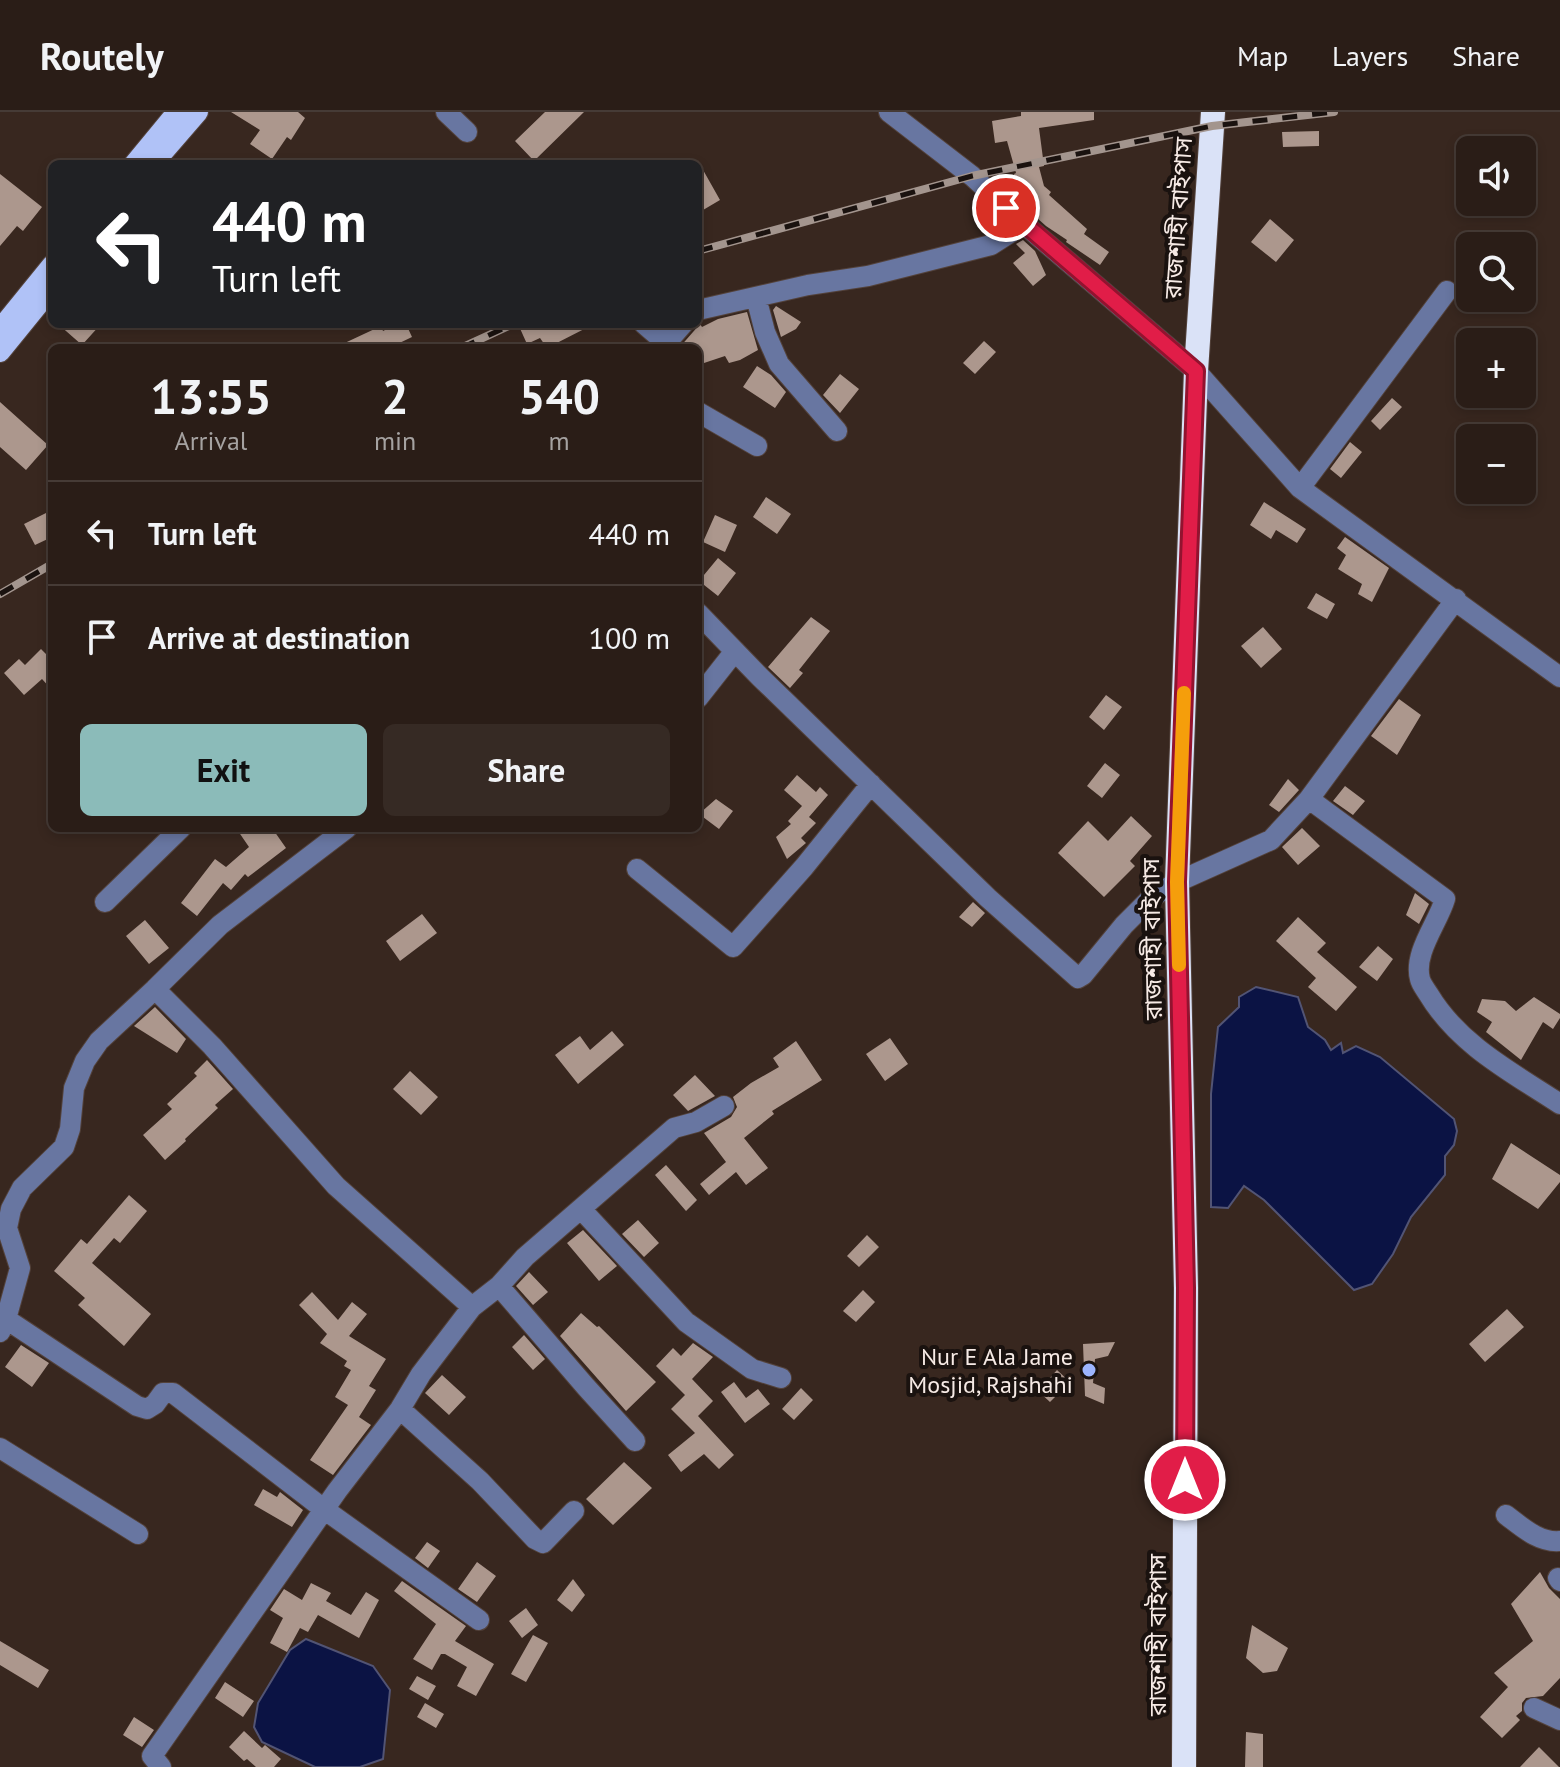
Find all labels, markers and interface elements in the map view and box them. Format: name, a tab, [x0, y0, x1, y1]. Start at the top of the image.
text: Routely	[40, 31, 164, 80]
text: Map	[1237, 37, 1288, 74]
text: Layers	[1332, 37, 1408, 74]
text: Share	[1452, 37, 1520, 74]
street label: রাজশাহী বাইপাস	[1157, 135, 1199, 301]
map controls	[1456, 136, 1536, 504]
button: sound	[1456, 136, 1536, 216]
pin	[972, 174, 1040, 242]
text: 440 m	[212, 185, 367, 257]
icon: arrive	[984, 186, 1028, 230]
icon: left	[80, 192, 184, 296]
button: search	[1456, 232, 1536, 312]
text: Turn left	[212, 255, 341, 302]
button: +	[1456, 328, 1536, 408]
text: 13:55	[150, 365, 272, 427]
text: 2	[381, 365, 409, 427]
text: 540	[518, 365, 600, 427]
text: Arrival	[175, 424, 247, 457]
text: min	[374, 424, 416, 457]
text: m	[549, 424, 570, 457]
button: −	[1456, 424, 1536, 504]
icon: left	[80, 511, 124, 555]
text: Turn left	[148, 514, 256, 553]
text: 440 m	[589, 514, 670, 553]
icon: arrive	[80, 615, 124, 659]
text: Arrive at destination	[148, 618, 410, 657]
text: 100 m	[589, 618, 670, 657]
button: Exit	[80, 724, 367, 816]
button: Share	[383, 724, 670, 816]
street label: রাজশাহী বাইপাস	[1135, 857, 1169, 1021]
place label: Nur E Ala Jame Mosjid, Rajshahi	[908, 1341, 1073, 1400]
marker: Nur E Ala Jame Mosjid, Rajshahi	[1080, 1361, 1098, 1379]
position arrow	[1143, 1438, 1227, 1522]
street label: রাজশাহী বাইপাস	[1142, 1553, 1173, 1717]

